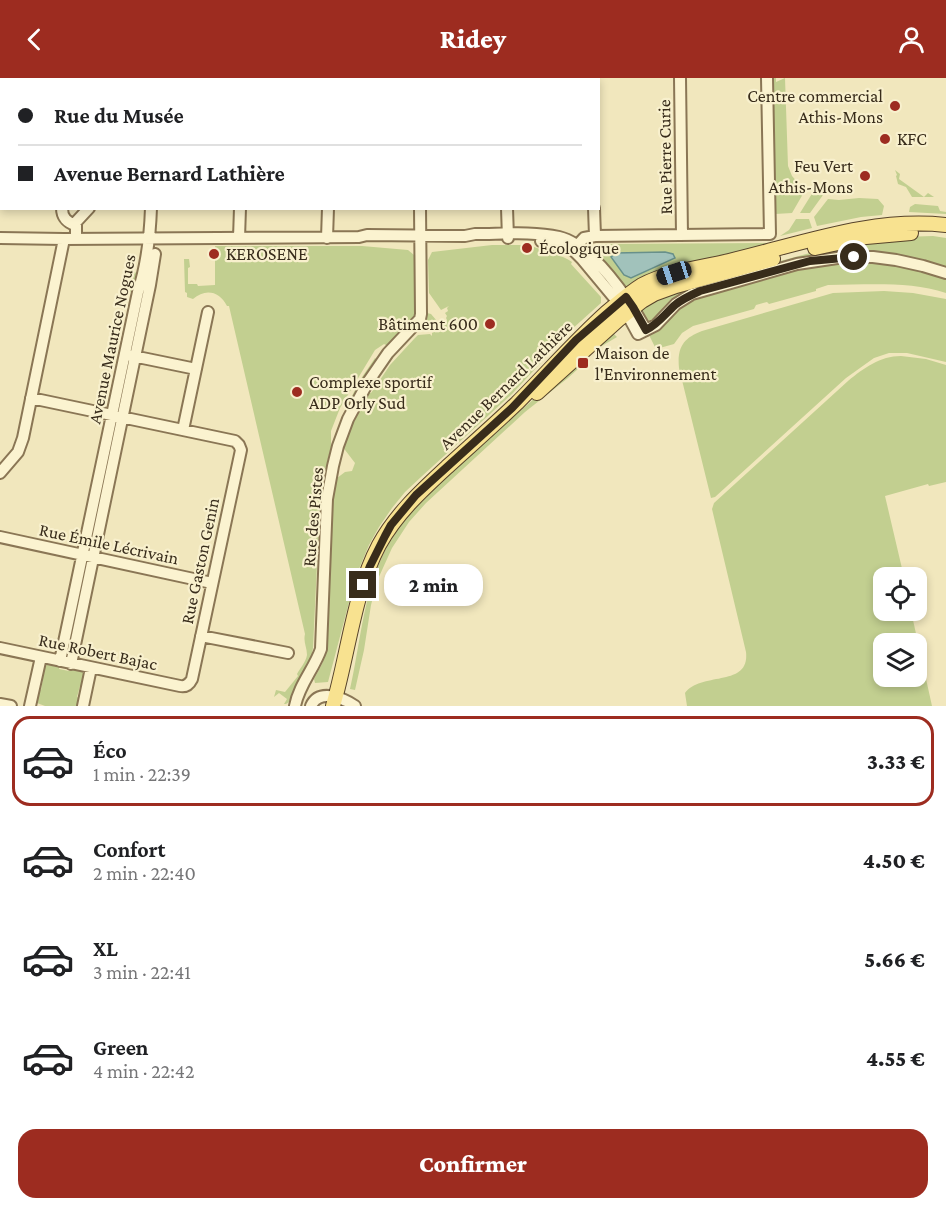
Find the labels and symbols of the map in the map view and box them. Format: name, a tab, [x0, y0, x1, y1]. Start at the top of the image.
place label: Centre commercial Athis-Mons	[747, 86, 883, 127]
street label: Rue Pierre Curie	[654, 99, 676, 215]
marker: Centre commercial Athis-Mons	[888, 99, 902, 113]
place label: KFC	[897, 129, 927, 149]
marker: KFC	[878, 132, 892, 146]
place label: Feu Vert Athis-Mons	[768, 156, 854, 197]
marker: Feu Vert Athis-Mons	[858, 169, 872, 183]
place label: Écologique	[539, 238, 619, 258]
marker: Écologique	[520, 241, 534, 255]
route start	[840, 243, 867, 270]
place label: KEROSENE	[226, 244, 308, 264]
marker: KEROSENE	[207, 247, 221, 261]
street label: Avenue Maurice Nogues	[84, 252, 140, 426]
car	[654, 259, 694, 287]
place label: Bâtiment 600	[378, 314, 478, 334]
street label: Avenue Bernard Lathière	[435, 316, 577, 454]
marker: Bâtiment 600	[483, 317, 497, 331]
place label: Maison de l'Environnement	[595, 343, 718, 384]
marker: Maison de l'Environnement	[576, 356, 590, 370]
place label: Complexe sportif ADP Orly Sud	[309, 372, 434, 413]
marker: Complexe sportif ADP Orly Sud	[290, 385, 304, 399]
street label: Rue des Pistes	[299, 466, 327, 568]
street label: Rue Gaston Genin	[177, 496, 223, 626]
street label: Rue Émile Lécrivain	[38, 519, 181, 569]
callout: 2 min	[384, 564, 483, 606]
route end	[349, 571, 376, 598]
street label: Rue Robert Bajac	[37, 630, 160, 675]

